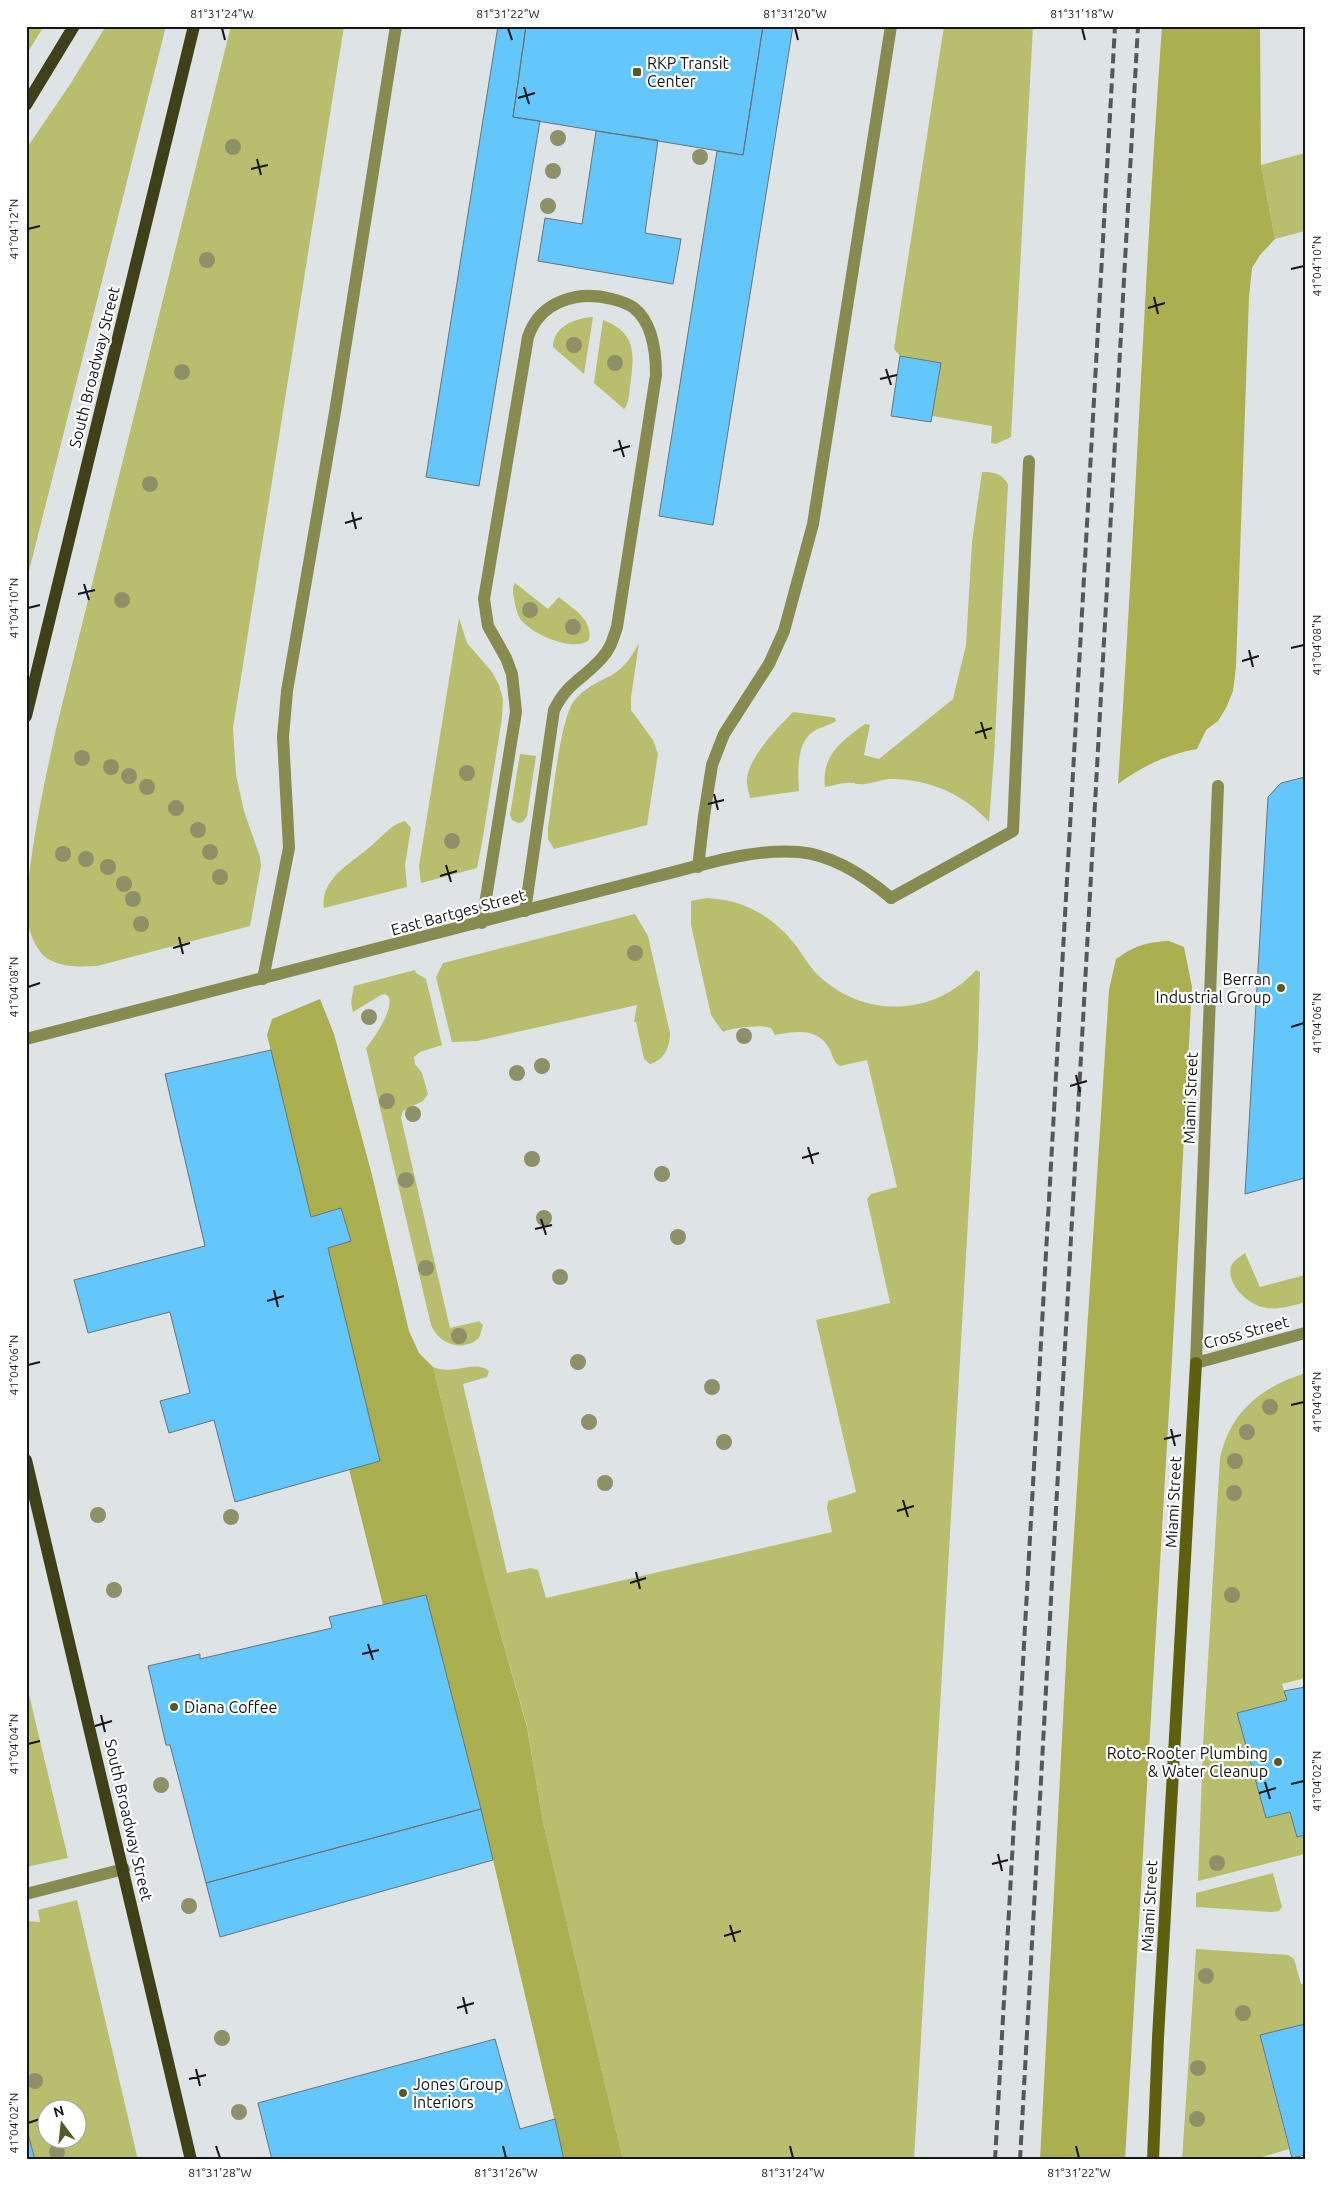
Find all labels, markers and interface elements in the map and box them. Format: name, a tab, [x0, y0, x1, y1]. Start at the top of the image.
text: 81°31'24"W	[190, 7, 254, 20]
text: 81°31'22"W	[476, 7, 540, 20]
text: 81°31'20"W	[763, 7, 827, 20]
text: 81°31'18"W	[1050, 7, 1114, 20]
place label: RKP Transit Center	[647, 54, 730, 90]
marker: RKP Transit Center	[631, 66, 643, 78]
text: 41°04'12"N	[7, 199, 20, 259]
text: 41°04'10"N	[1310, 236, 1323, 296]
street label: South Broadway Street	[65, 284, 123, 450]
text: 41°04'10"N	[7, 578, 20, 638]
text: 41°04'08"N	[1310, 615, 1323, 675]
street label: East Bartges Street	[389, 885, 528, 939]
text: 41°04'08"N	[7, 957, 20, 1017]
place label: Berran Industrial Group	[1155, 970, 1271, 1006]
marker: Berran Industrial Group	[1275, 982, 1287, 994]
text: 41°04'06"N	[1310, 993, 1323, 1053]
street label: Miami Street	[1179, 1051, 1201, 1144]
street label: Cross Street	[1201, 1312, 1291, 1352]
text: 41°04'06"N	[7, 1335, 20, 1395]
text: 41°04'04"N	[1310, 1372, 1323, 1432]
street label: Miami Street	[1162, 1455, 1184, 1548]
place label: Diana Coffee	[184, 1698, 277, 1716]
marker: Diana Coffee	[168, 1701, 180, 1713]
text: 41°04'04"N	[7, 1714, 20, 1774]
street label: South Broadway Street	[102, 1737, 157, 1903]
place label: Roto-Rooter Plumbing & Water Cleanup	[1107, 1744, 1268, 1780]
text: 41°04'02"N	[1310, 1751, 1323, 1811]
marker: Roto-Rooter Plumbing & Water Cleanup	[1272, 1756, 1284, 1768]
street label: Miami Street	[1138, 1859, 1160, 1952]
place label: Jones Group Interiors	[413, 2075, 503, 2111]
marker: Jones Group Interiors	[397, 2087, 409, 2099]
text: 41°04'02"N	[7, 2093, 20, 2153]
north arrow	[38, 2098, 88, 2148]
text: N	[52, 2102, 66, 2121]
text: 81°31'28"W	[188, 2166, 252, 2179]
text: 81°31'26"W	[474, 2166, 538, 2179]
text: 81°31'24"W	[761, 2166, 825, 2179]
text: 81°31'22"W	[1047, 2166, 1111, 2179]

